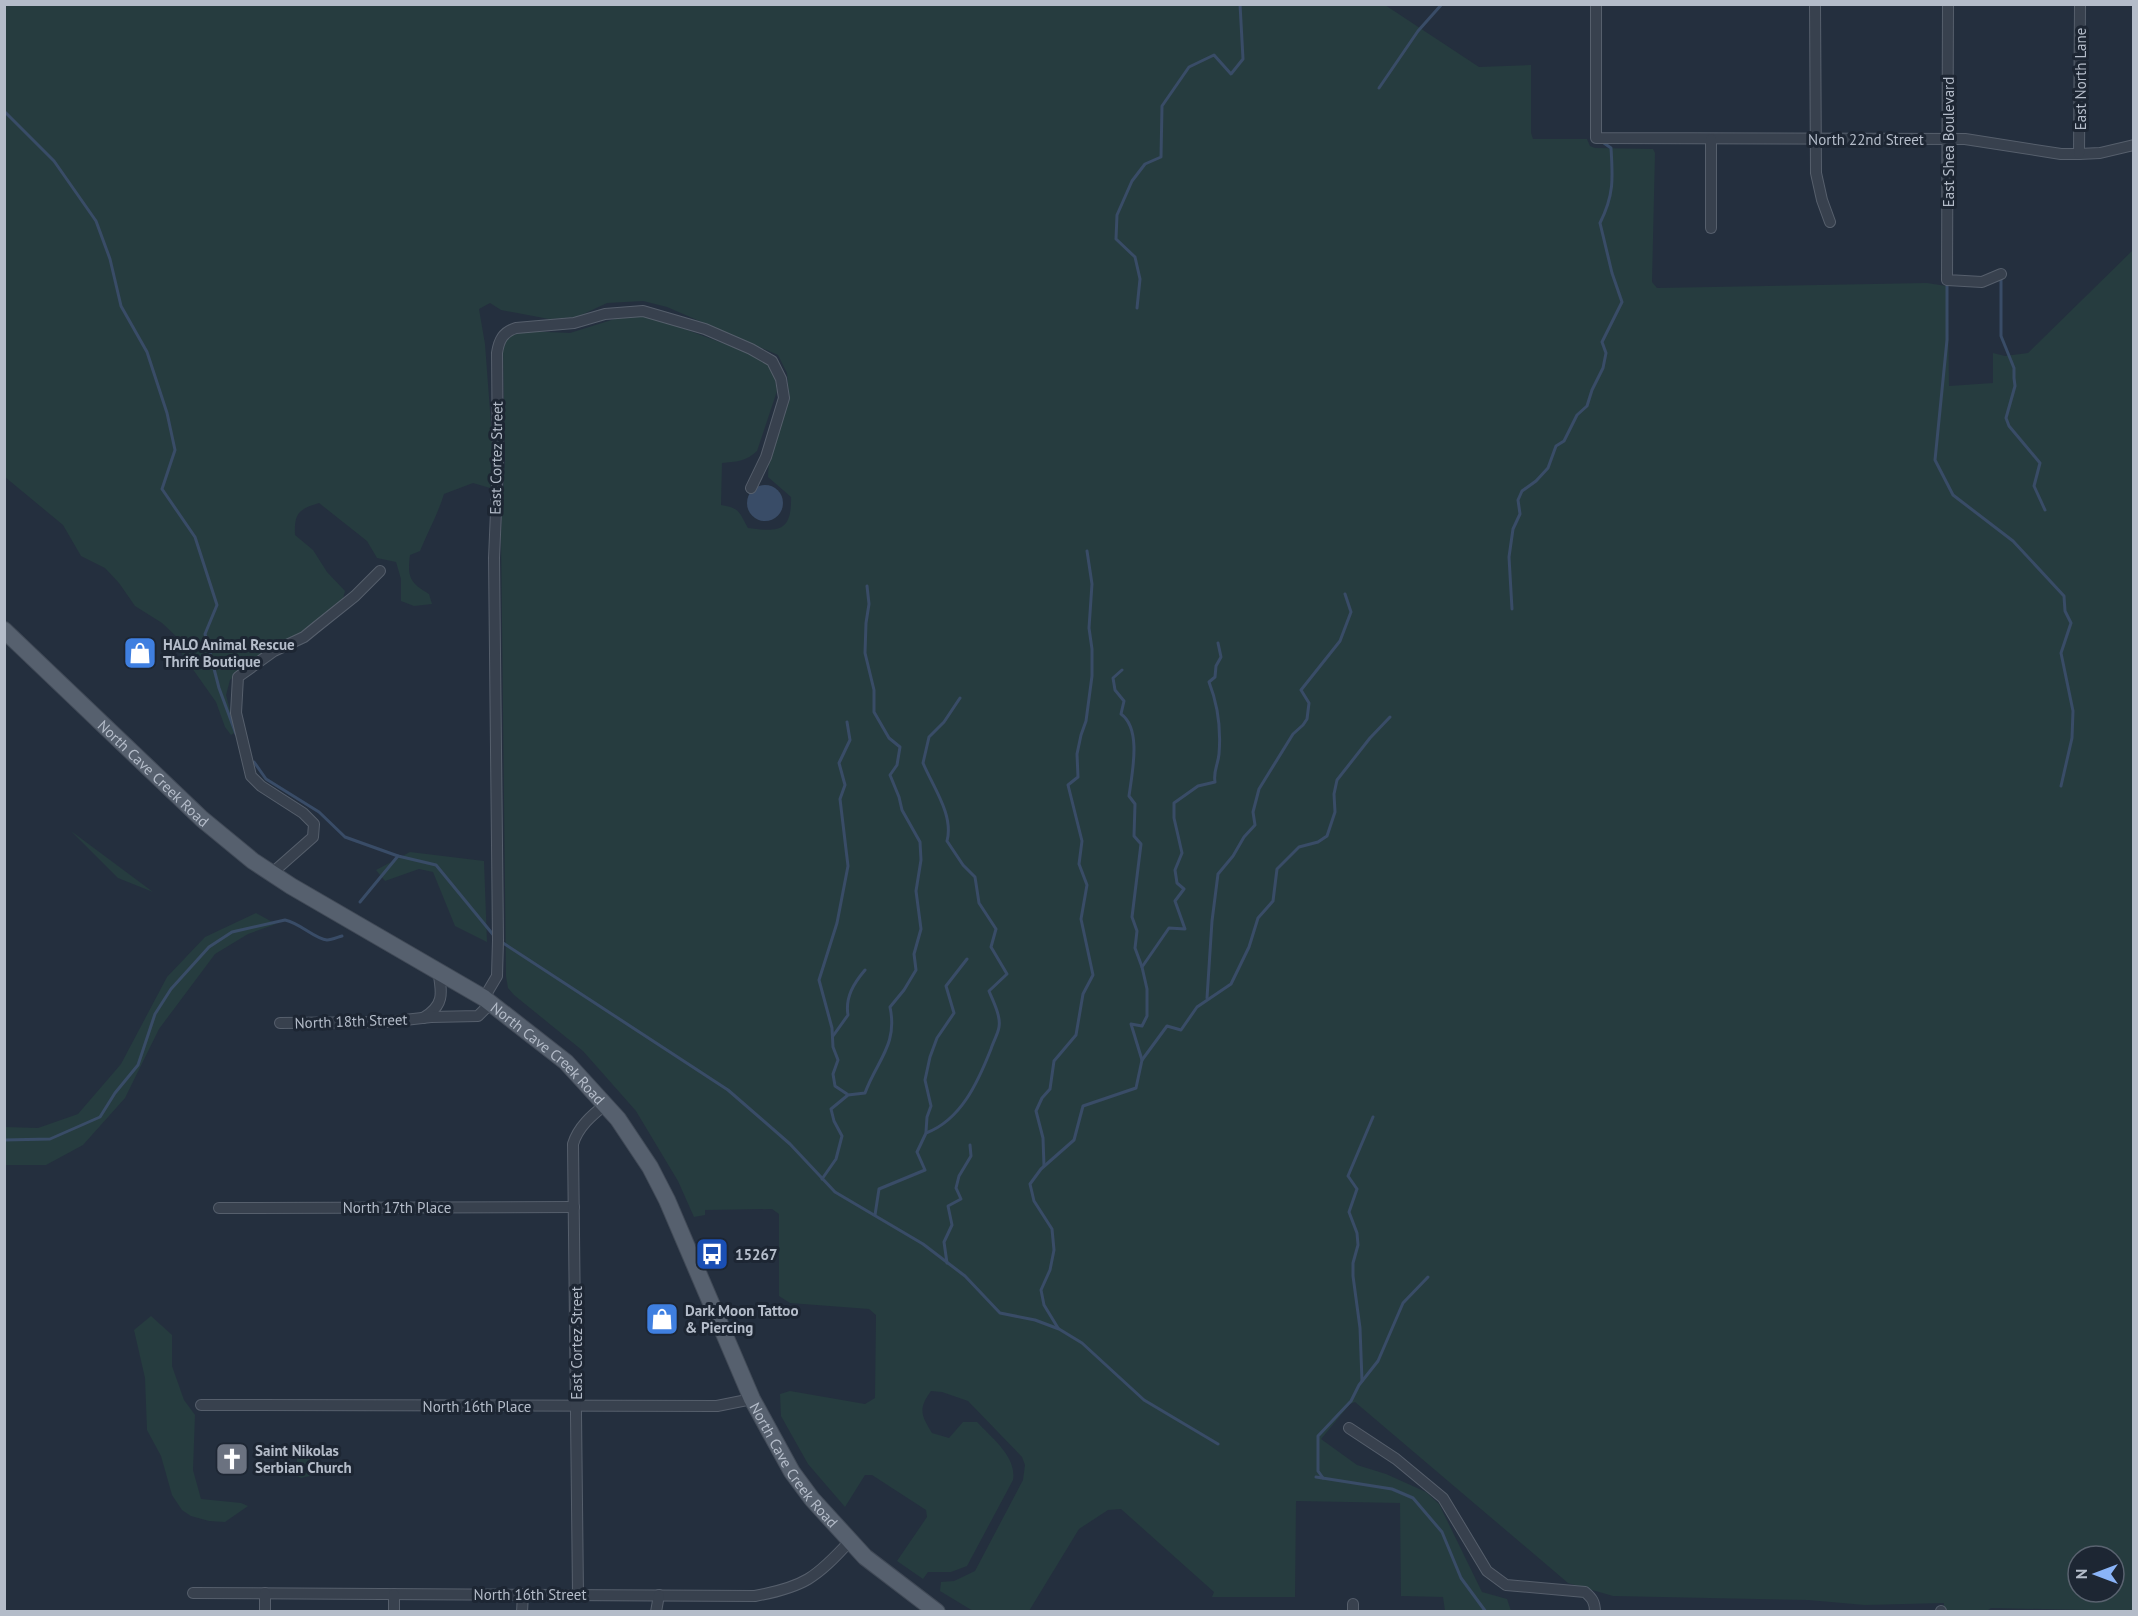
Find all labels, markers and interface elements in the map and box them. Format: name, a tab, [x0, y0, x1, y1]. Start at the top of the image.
street label: East North Lane	[2071, 28, 2090, 130]
street label: East Shea Boulevard	[1939, 77, 1958, 207]
street label: North 22nd Street	[1808, 130, 1924, 149]
street label: East Cortez Street	[486, 401, 506, 515]
shop icon: HALO Animal Rescue Thrift Boutique	[122, 635, 158, 671]
place label: HALO Animal Rescue Thrift Boutique	[163, 635, 295, 671]
street label: North Cave Creek Road	[94, 715, 213, 831]
street label: North Cave Creek Road	[487, 997, 609, 1108]
street label: North 18th Street	[294, 1010, 408, 1032]
street label: North 17th Place	[343, 1198, 451, 1217]
bus stop icon: 15267	[694, 1236, 730, 1272]
place label: 15267	[735, 1245, 778, 1264]
street label: East Cortez Street	[567, 1286, 586, 1400]
shop icon: Dark Moon Tattoo & Piercing	[644, 1301, 680, 1337]
place label: Dark Moon Tattoo & Piercing	[685, 1301, 798, 1337]
street label: North 16th Place	[423, 1397, 531, 1416]
street label: North Cave Creek Road	[746, 1399, 842, 1531]
church icon: Saint Nikolas Serbian Church	[214, 1441, 250, 1477]
place label: Saint Nikolas Serbian Church	[255, 1441, 352, 1477]
north arrow	[2066, 1544, 2126, 1604]
text: N	[2071, 1569, 2091, 1579]
street label: North 16th Street	[474, 1585, 586, 1604]

